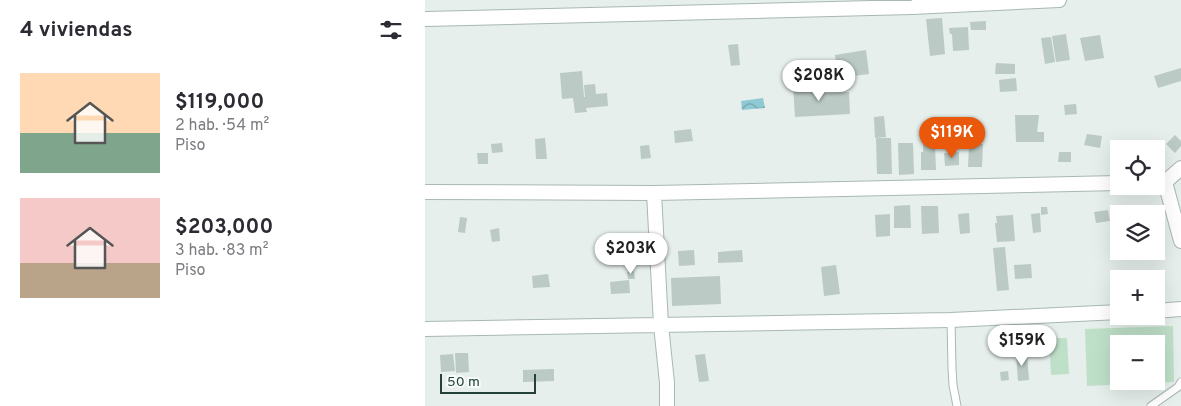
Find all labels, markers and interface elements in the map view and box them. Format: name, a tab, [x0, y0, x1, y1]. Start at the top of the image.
icon: filters	[377, 16, 405, 44]
text: 4 viviendas	[20, 17, 133, 44]
pin: $208K	[784, 59, 854, 102]
text: $208K	[793, 66, 845, 86]
text: $119,000	[175, 89, 264, 116]
icon: home	[60, 93, 120, 153]
text: 2 hab. · 54 m²	[175, 116, 269, 136]
pin: $119K	[917, 116, 987, 159]
text: $119K	[930, 123, 974, 143]
text: Piso	[175, 136, 205, 156]
map controls	[1110, 140, 1165, 390]
button: locate	[1110, 140, 1165, 195]
button: layers	[1110, 205, 1165, 260]
text: $203,000	[175, 214, 273, 241]
icon: home	[60, 218, 120, 278]
pin: $203K	[596, 232, 666, 275]
text: $203K	[606, 239, 656, 259]
text: 3 hab. · 83 m²	[175, 241, 268, 261]
text: Piso	[175, 261, 205, 281]
button: +	[1110, 270, 1165, 325]
pin: $159K	[987, 324, 1057, 367]
text: $159K	[999, 331, 1046, 351]
button: −	[1110, 335, 1165, 390]
scale bar	[440, 371, 536, 394]
text: 50 m	[447, 374, 480, 391]

